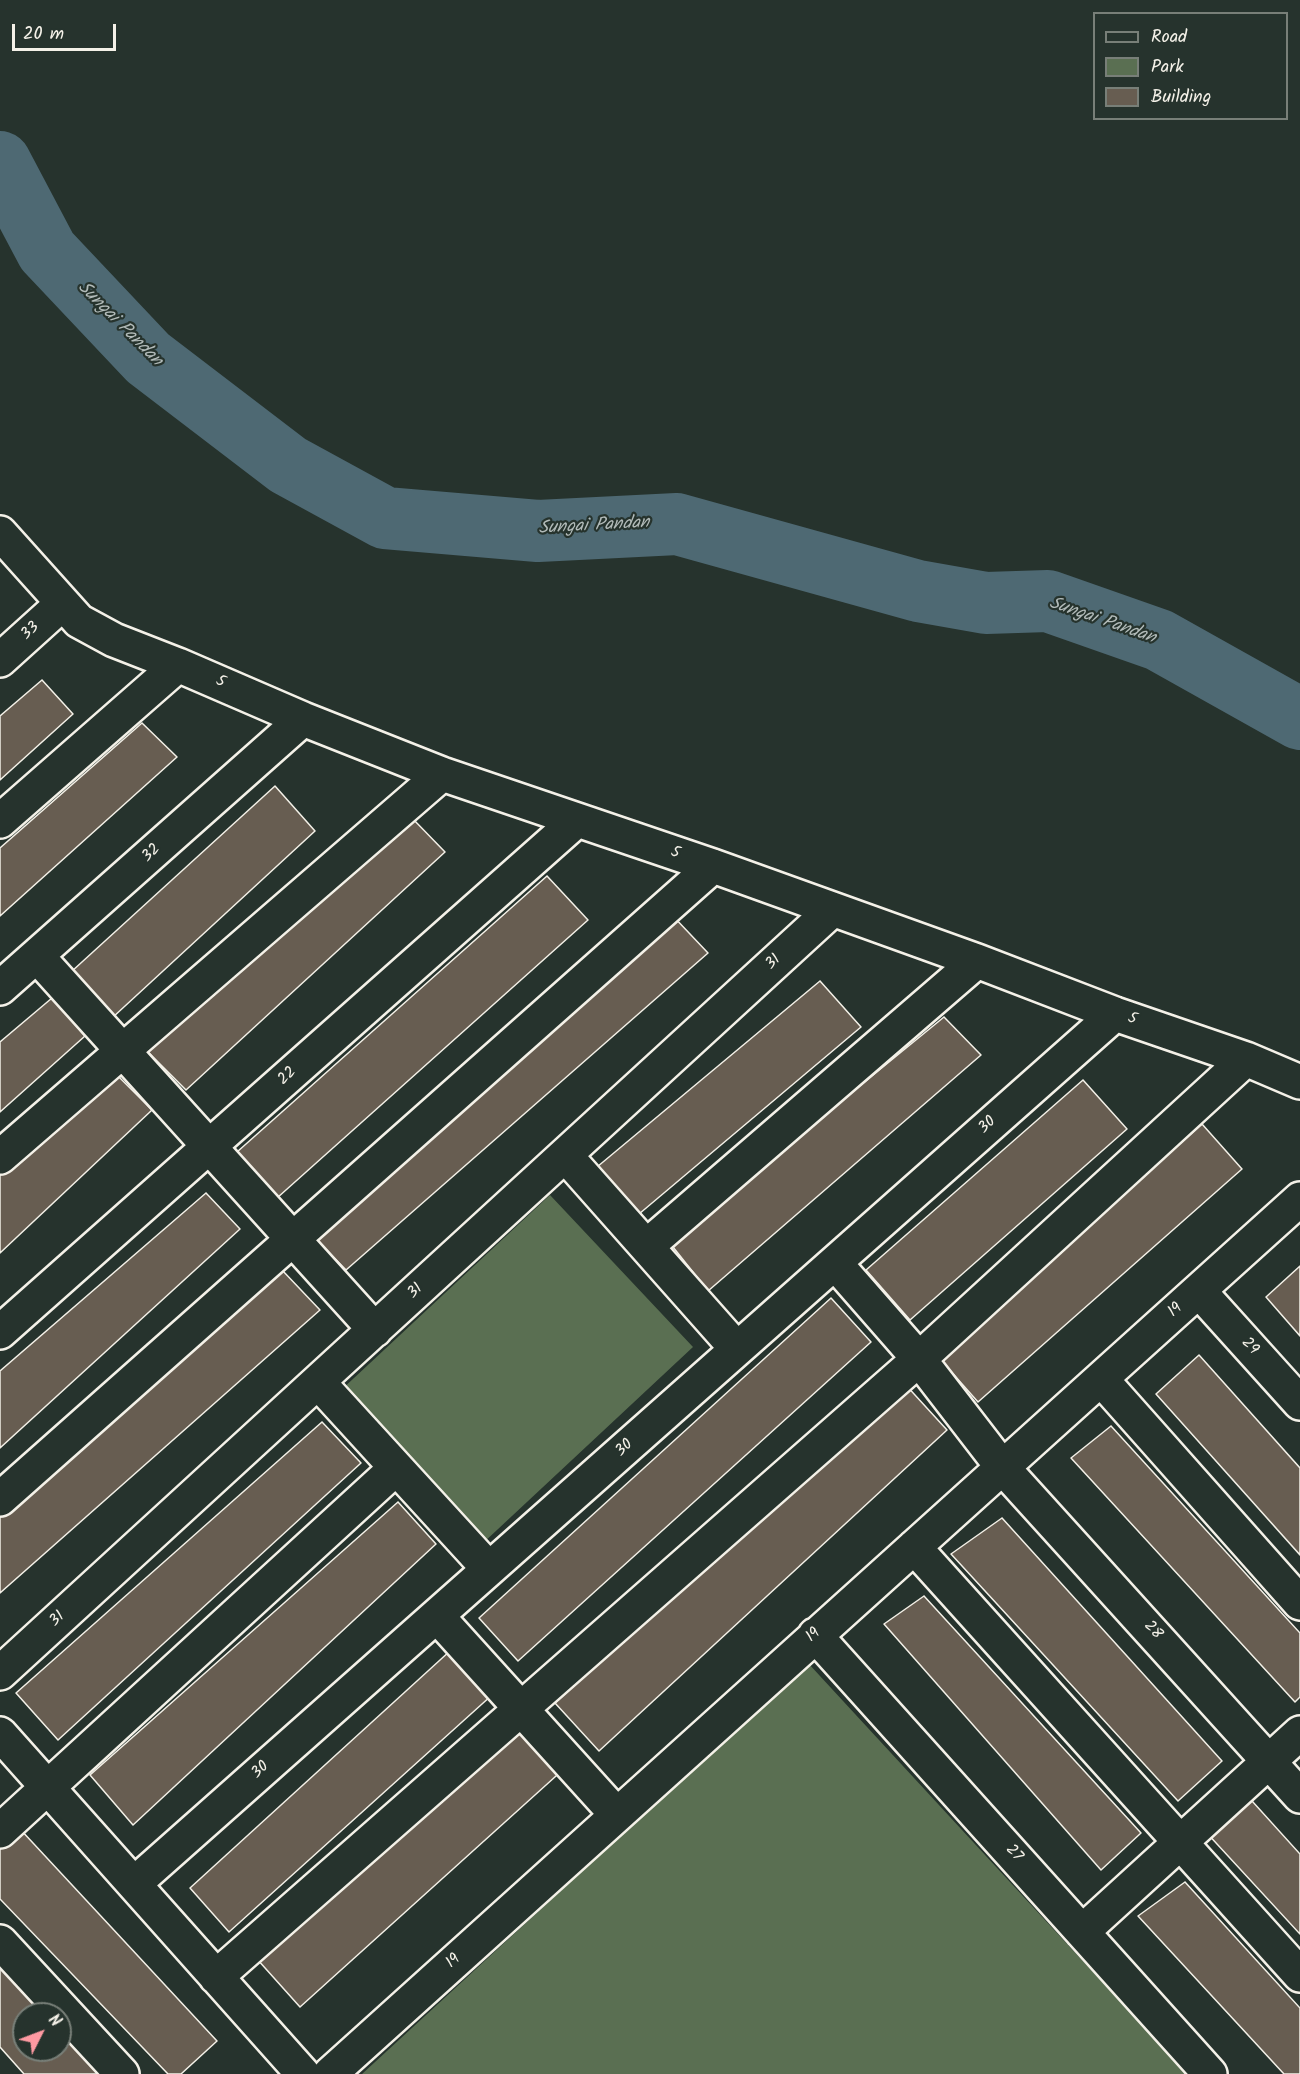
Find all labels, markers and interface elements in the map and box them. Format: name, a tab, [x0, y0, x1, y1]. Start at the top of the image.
scale bar	[15, 12, 118, 50]
legend	[1093, 12, 1288, 120]
text: 20 m	[23, 20, 64, 49]
text: Road	[1151, 23, 1187, 52]
text: Park	[1151, 53, 1184, 82]
text: Building	[1151, 83, 1211, 112]
water label: Sungai Pandan	[72, 278, 166, 372]
water label: Sungai Pandan	[538, 513, 650, 541]
water label: Sungai Pandan	[1046, 594, 1158, 650]
street label: 33	[18, 619, 44, 645]
street label: 5	[212, 672, 228, 694]
street label: 32	[139, 841, 165, 867]
street label: 5	[668, 844, 682, 864]
street label: 31	[762, 951, 786, 975]
street label: 5	[1125, 1010, 1139, 1030]
street label: 22	[275, 1064, 301, 1090]
street label: 30	[975, 1113, 1001, 1139]
street label: 31	[404, 1280, 428, 1304]
street label: 19	[1165, 1300, 1187, 1322]
street label: 29	[1236, 1334, 1262, 1360]
street label: 30	[612, 1436, 638, 1462]
street label: 31	[46, 1608, 70, 1632]
street label: 28	[1139, 1618, 1165, 1644]
street label: 19	[803, 1625, 825, 1647]
street label: 30	[248, 1758, 274, 1784]
street label: 27	[1000, 1841, 1026, 1867]
street label: 19	[443, 1951, 465, 1973]
north arrow	[12, 2002, 72, 2062]
text: N	[42, 2009, 67, 2033]

